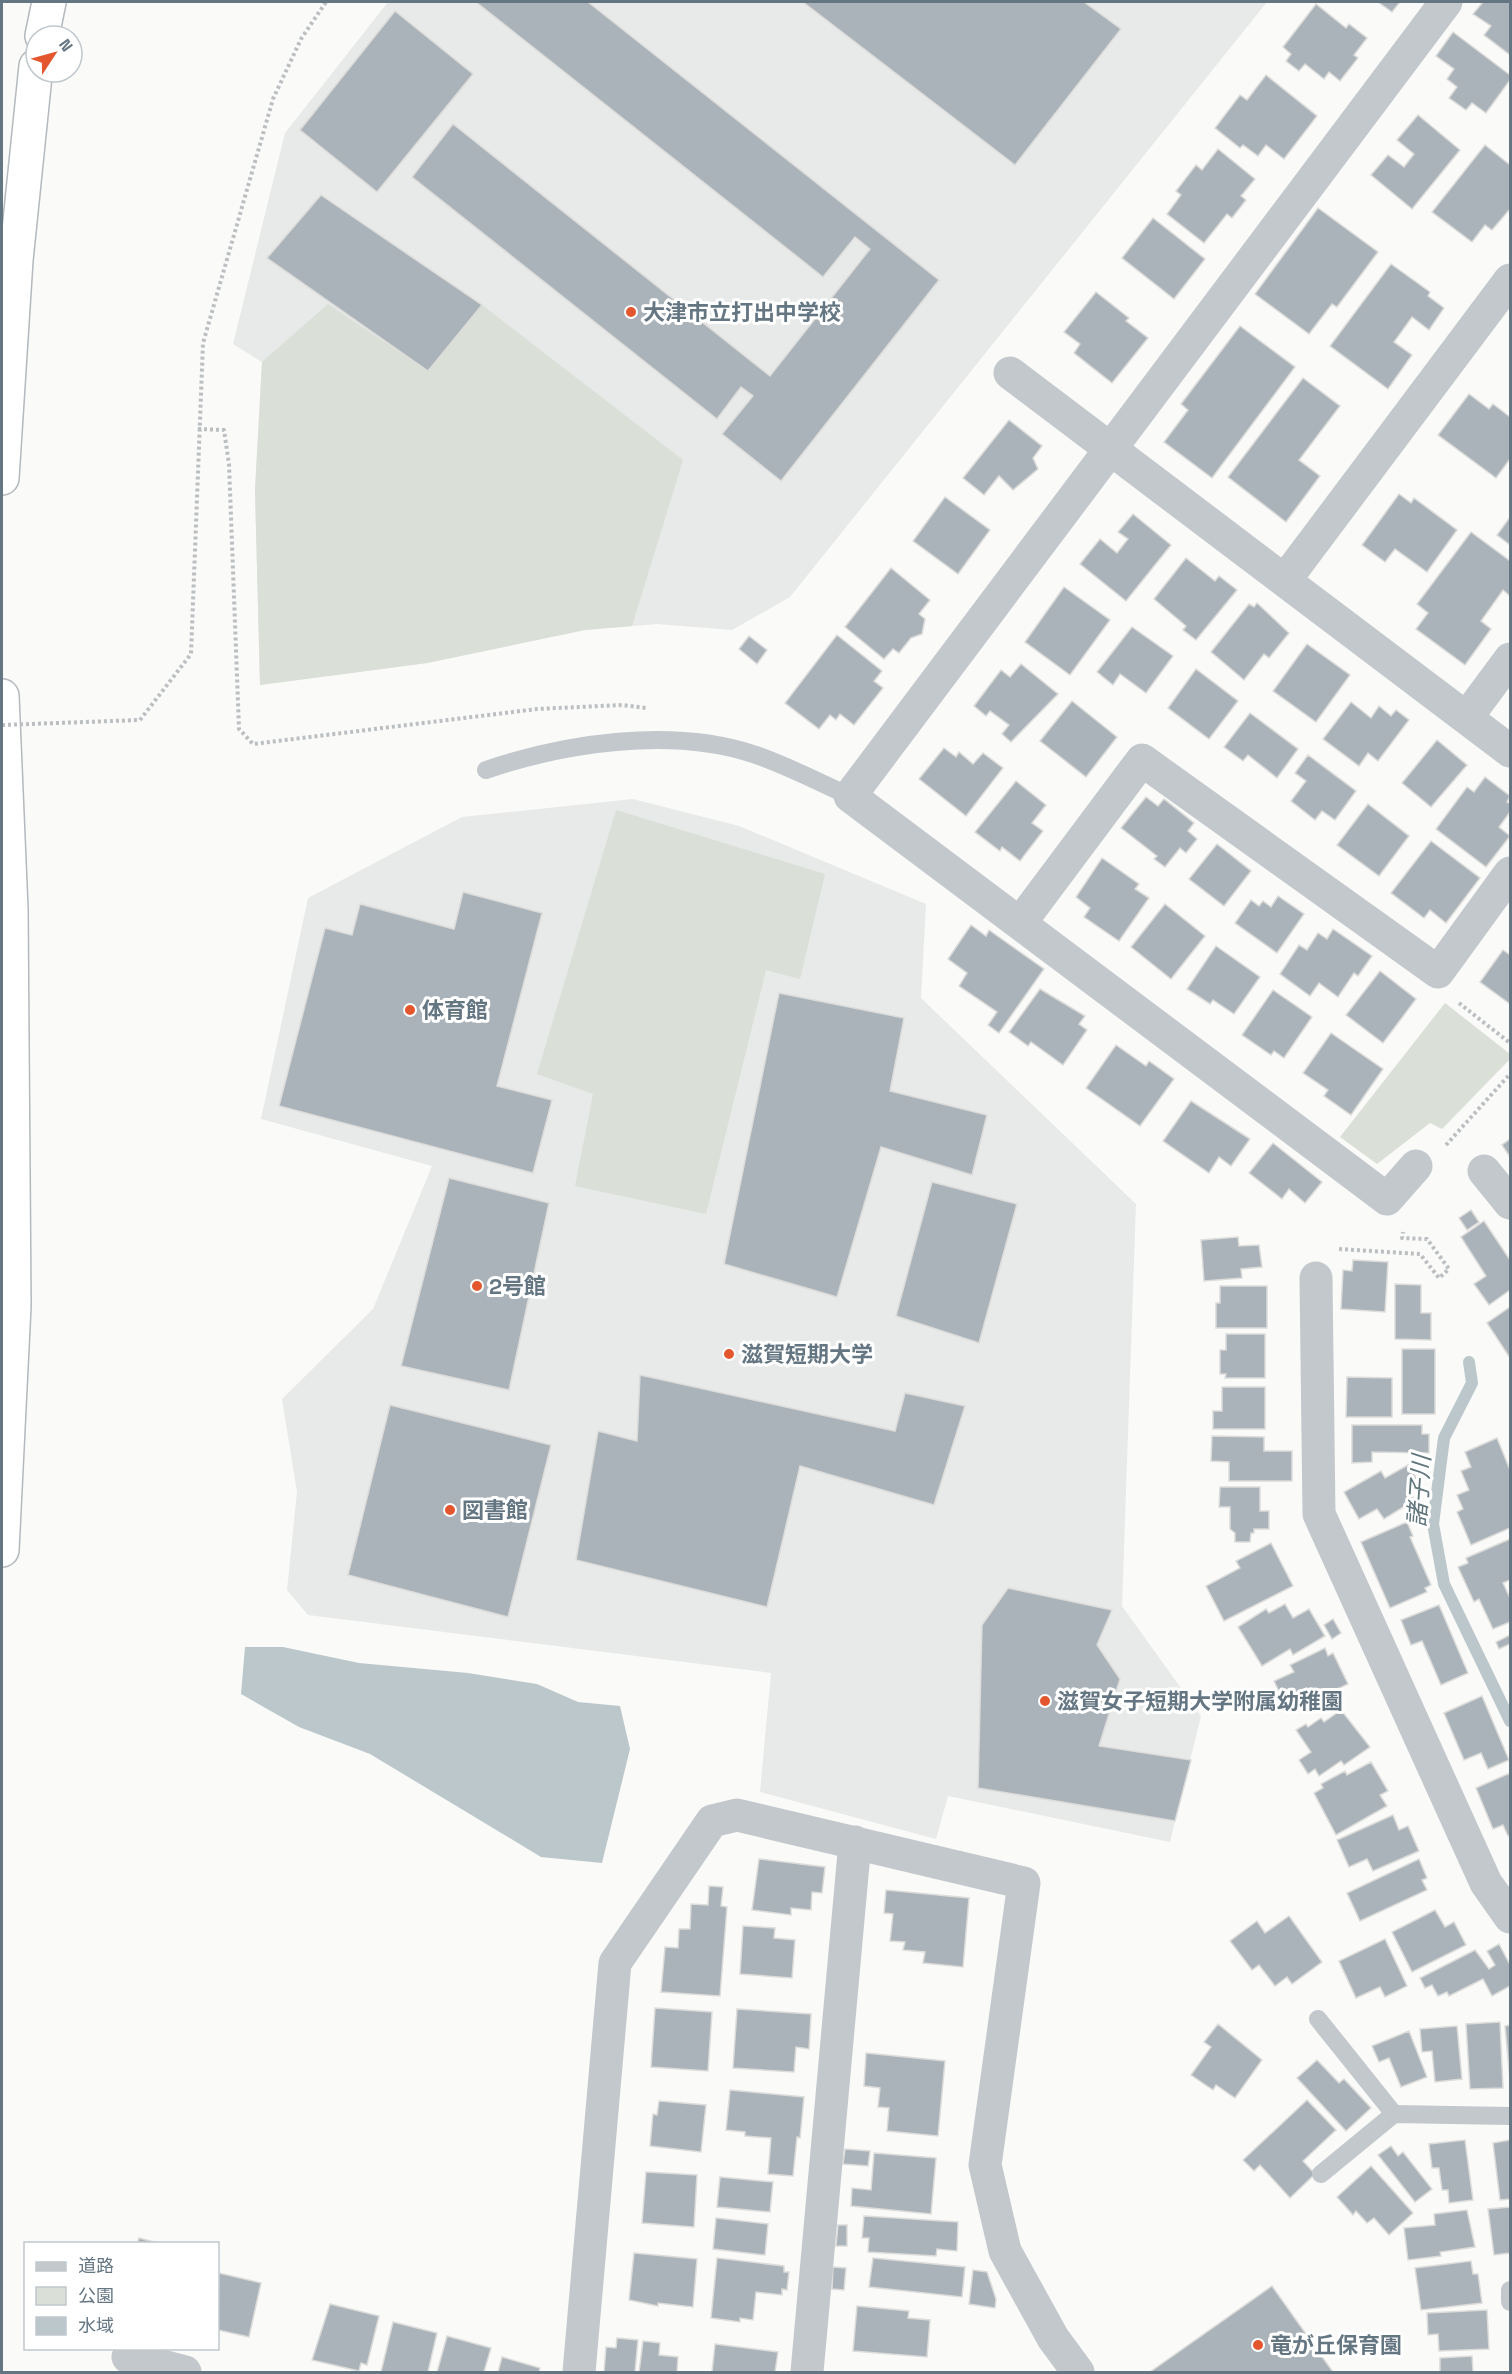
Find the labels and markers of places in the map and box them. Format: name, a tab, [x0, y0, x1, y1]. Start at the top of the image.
place label: 大津市立打出中学校	[643, 298, 841, 326]
marker: 大津市立打出中学校	[624, 305, 638, 319]
place label: 体育館	[422, 996, 488, 1024]
marker: 体育館	[403, 1003, 417, 1017]
place label: 2号館	[489, 1272, 546, 1300]
marker: 2号館	[470, 1279, 484, 1293]
place label: 滋賀短期大学	[741, 1340, 873, 1368]
marker: 滋賀短期大学	[722, 1347, 736, 1361]
place label: 図書館	[462, 1496, 528, 1524]
marker: 図書館	[443, 1503, 457, 1517]
place label: 滋賀女子短期大学附属幼稚園	[1057, 1687, 1343, 1715]
marker: 滋賀女子短期大学附属幼稚園	[1038, 1694, 1052, 1708]
place label: 竜が丘保育園	[1270, 2331, 1402, 2359]
marker: 竜が丘保育園	[1251, 2338, 1265, 2352]

